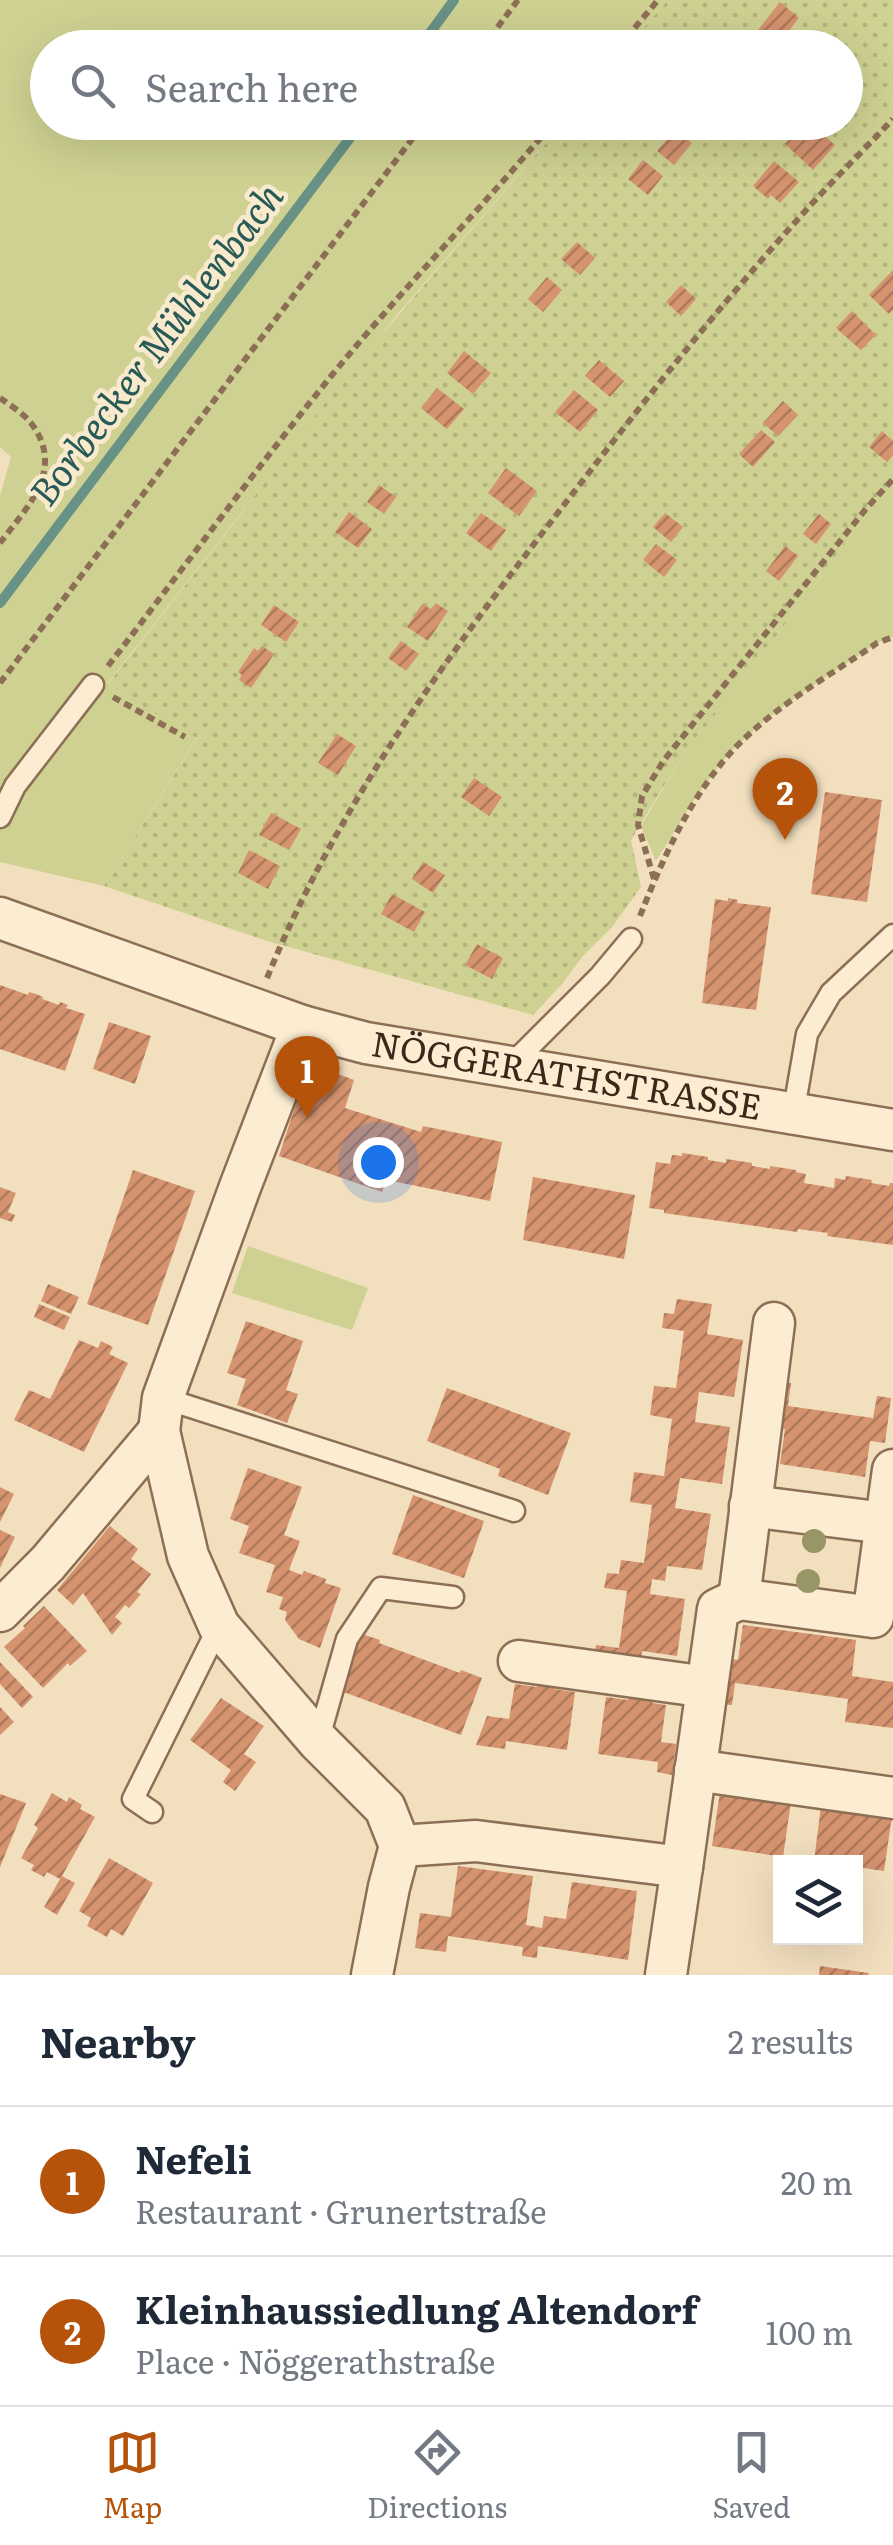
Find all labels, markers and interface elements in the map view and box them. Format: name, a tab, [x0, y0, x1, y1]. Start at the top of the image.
search box	[30, 30, 863, 140]
text: Search here	[145, 57, 358, 114]
icon: search	[65, 58, 120, 113]
water label: Borbecker Mühlenbach	[14, 169, 295, 516]
pin: 2	[752, 758, 818, 840]
street label: NÖGGERATHSTRASSE	[368, 1015, 766, 1131]
pin: 1	[274, 1036, 340, 1118]
your location	[353, 1137, 404, 1188]
map controls	[773, 1855, 863, 1945]
button: layers	[773, 1855, 863, 1945]
text: Nearby	[40, 2009, 196, 2071]
text: 2 results	[728, 2016, 853, 2064]
text: Nefeli	[135, 2129, 252, 2186]
text: 1	[66, 2157, 79, 2205]
text: 20 m	[781, 2157, 853, 2205]
text: Restaurant · Grunertstraße	[135, 2186, 547, 2234]
text: Kleinhaussiedlung Altendorf	[135, 2279, 698, 2336]
text: 2	[64, 2307, 81, 2355]
text: 100 m	[766, 2307, 853, 2355]
text: Place · Nöggerathstraße	[135, 2336, 495, 2384]
tab: Map	[103, 2425, 162, 2527]
tab: Directions	[367, 2425, 507, 2527]
tab: Saved	[712, 2425, 790, 2527]

